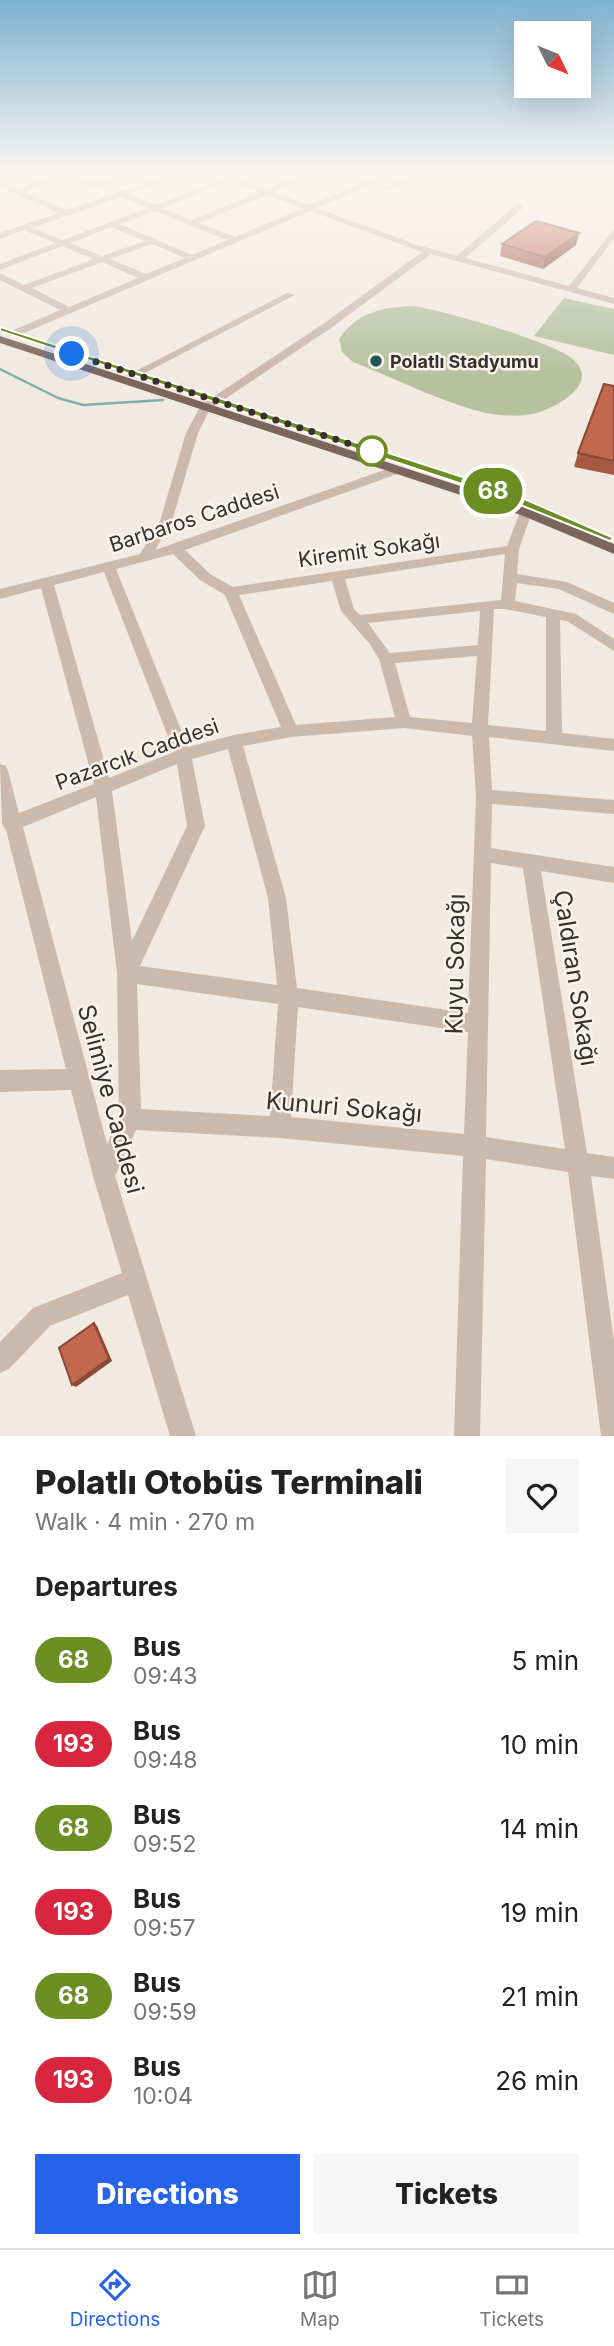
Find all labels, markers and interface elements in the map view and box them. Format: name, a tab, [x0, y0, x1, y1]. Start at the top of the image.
north arrow	[514, 21, 592, 98]
map controls	[514, 21, 591, 98]
your location	[54, 336, 89, 371]
place label: Polatlı Stadyumu	[390, 351, 539, 372]
marker: Polatlı Stadyumu	[368, 353, 384, 369]
unlabelled marker	[357, 436, 387, 466]
line badge: 68	[462, 468, 524, 514]
text: 68	[477, 476, 509, 505]
street label: Barbaros Caddesi	[106, 479, 282, 557]
street label: Kiremit Sokağı	[296, 528, 442, 572]
street label: Pazarcık Caddesi	[52, 713, 222, 795]
street label: Çaldıran Sokağı	[548, 888, 604, 1068]
street label: Kuyu Sokağı	[439, 893, 471, 1035]
street label: Selimiye Caddesi	[72, 1001, 150, 1197]
street label: Kunuri Sokağı	[265, 1086, 423, 1128]
button: heart	[505, 1459, 579, 1533]
text: Polatlı Otobüs Terminali	[35, 1462, 423, 1502]
text: Walk · 4 min · 270 m	[35, 1508, 255, 1536]
text: Departures	[35, 1571, 178, 1602]
text: Bus	[133, 1631, 181, 1662]
text: 68	[58, 1645, 89, 1674]
text: 5 min	[511, 1645, 579, 1676]
text: 09:43	[133, 1662, 197, 1690]
text: Bus	[133, 1715, 181, 1746]
text: 193	[53, 1729, 94, 1758]
text: 10 min	[500, 1729, 579, 1760]
text: 09:48	[133, 1746, 198, 1774]
text: Bus	[133, 1799, 181, 1830]
text: 68	[58, 1813, 89, 1842]
text: 14 min	[500, 1813, 579, 1844]
text: 09:52	[133, 1830, 196, 1858]
text: Bus	[133, 1883, 181, 1914]
text: 193	[53, 1897, 94, 1926]
text: 19 min	[501, 1897, 579, 1928]
text: 09:57	[133, 1914, 195, 1942]
text: Bus	[133, 1967, 181, 1998]
text: 68	[58, 1981, 89, 2010]
text: 21 min	[501, 1981, 579, 2012]
text: 09:59	[133, 1998, 197, 2026]
text: Bus	[133, 2051, 181, 2082]
text: 193	[53, 2065, 94, 2094]
text: 26 min	[495, 2065, 579, 2096]
text: 10:04	[133, 2082, 193, 2110]
button: Directions	[35, 2154, 300, 2234]
button: Tickets	[314, 2154, 579, 2234]
tab: Directions	[70, 2266, 160, 2331]
tab: Map	[300, 2266, 340, 2331]
tab: Tickets	[479, 2266, 544, 2331]

